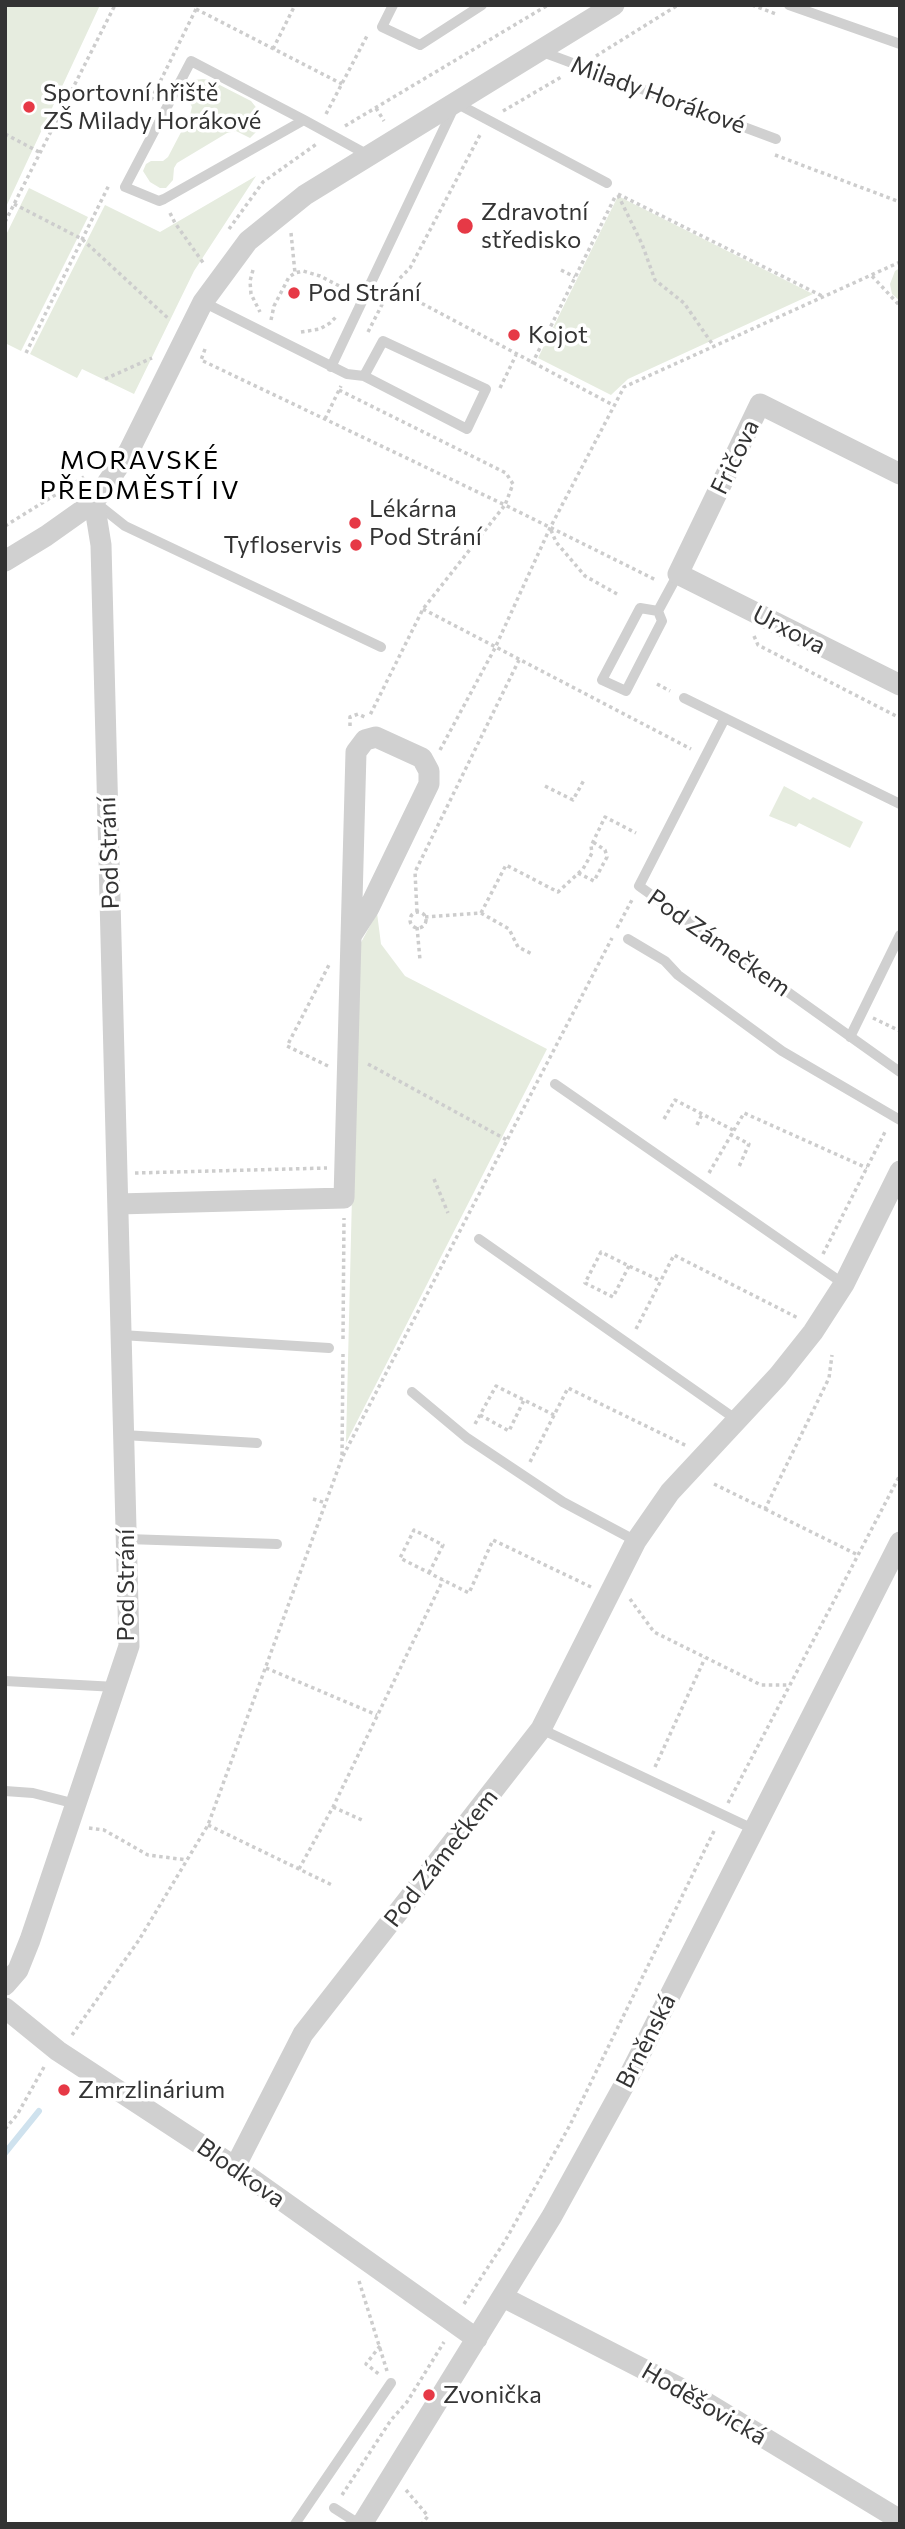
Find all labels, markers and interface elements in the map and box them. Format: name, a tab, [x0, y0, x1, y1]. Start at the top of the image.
street label: Milady Horákové	[567, 50, 749, 140]
place label: Sportovní hřiště ZŠ Milady Horákové	[43, 79, 261, 135]
marker: Sportovní hřiště ZŠ Milady Horákové	[21, 99, 37, 115]
place label: Zdravotní středisko	[481, 198, 588, 254]
marker: Zdravotní středisko	[455, 216, 475, 236]
place label: Pod Strání	[308, 279, 421, 307]
marker: Pod Strání	[286, 285, 302, 301]
place label: Kojot	[528, 321, 588, 349]
marker: Kojot	[506, 327, 522, 343]
street label: Fričova	[705, 415, 765, 499]
district label: MORAVSKÉ PŘEDMĚSTÍ IV	[41, 444, 239, 505]
place label: Lékárna Pod Strání	[369, 495, 482, 551]
marker: Lékárna Pod Strání	[347, 515, 363, 531]
place label: Tyfloservis	[223, 531, 342, 559]
marker: Tyfloservis	[348, 537, 364, 553]
street label: Urxova	[748, 599, 830, 661]
street label: Pod Strání	[93, 796, 125, 910]
street label: Pod Zámečkem	[642, 883, 796, 1003]
street label: Pod Strání	[112, 1529, 140, 1641]
street label: Pod Zámečkem	[378, 1783, 504, 1933]
street label: Brněnská	[610, 1989, 682, 2093]
place label: Zmrzlinárium	[78, 2076, 225, 2104]
marker: Zmrzlinárium	[56, 2082, 72, 2098]
street label: Blodkova	[191, 2132, 291, 2214]
street label: Hoděšovická	[636, 2357, 772, 2451]
place label: Zvonička	[443, 2381, 542, 2409]
marker: Zvonička	[421, 2387, 437, 2403]

